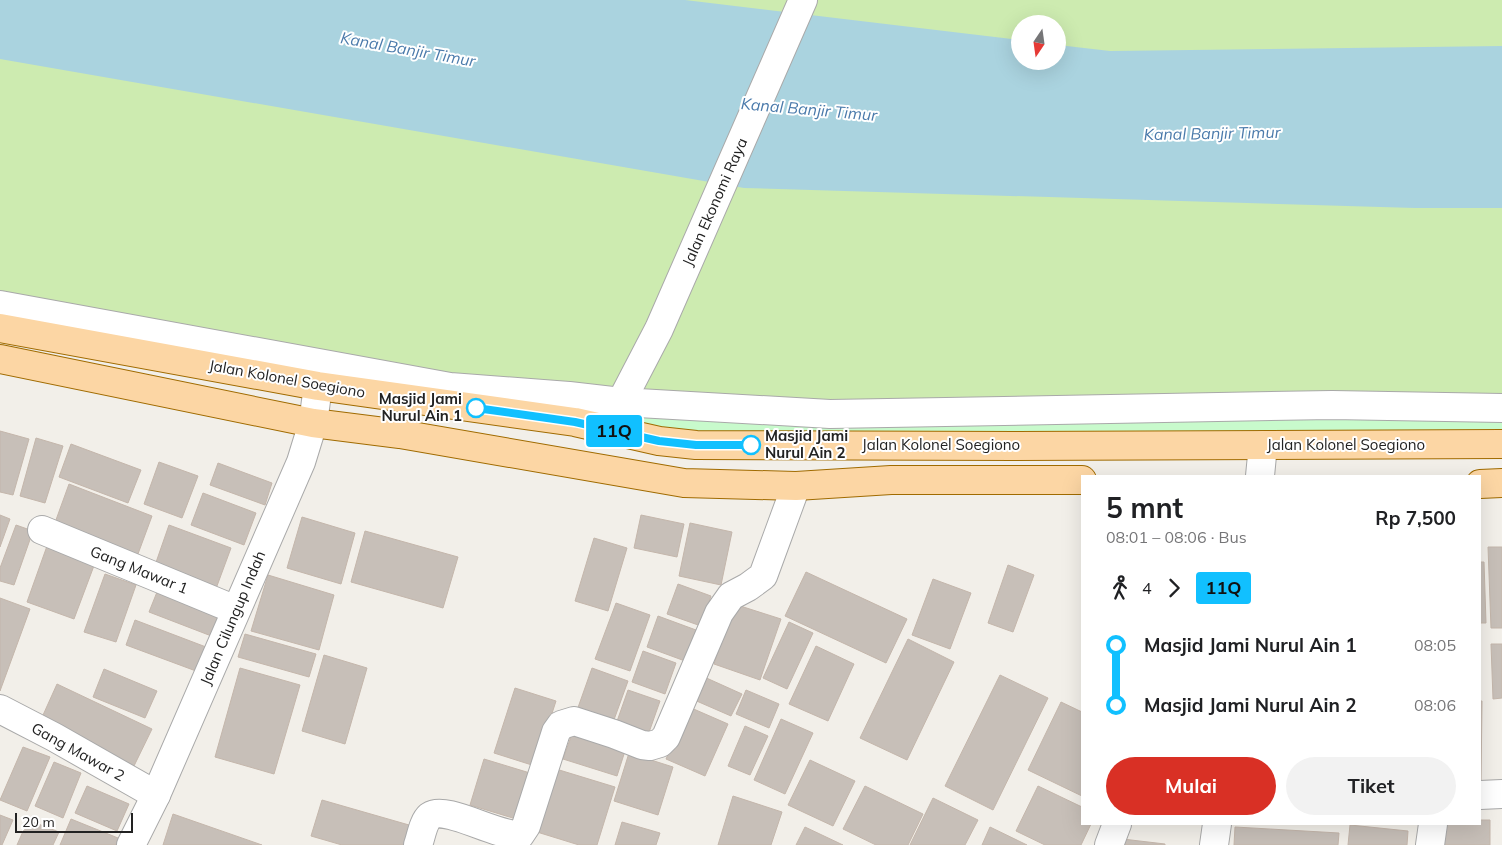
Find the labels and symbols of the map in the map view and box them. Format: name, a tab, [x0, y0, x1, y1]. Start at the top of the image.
north arrow	[1011, 15, 1066, 70]
water label: Kanal Banjir Timur	[339, 27, 478, 71]
water label: Kanal Banjir Timur	[740, 93, 879, 125]
water label: Kanal Banjir Timur	[1143, 122, 1282, 144]
street label: Jalan Ekonomi Raya	[678, 135, 751, 269]
street label: Jalan Kolonel Soegiono	[207, 355, 367, 402]
place label: Masjid Jami Nurul Ain 1	[379, 389, 462, 425]
marker: Masjid Jami Nurul Ain 1	[466, 398, 486, 418]
line badge: 11Q	[585, 415, 643, 447]
place label: Masjid Jami Nurul Ain 2	[765, 426, 848, 462]
marker: Masjid Jami Nurul Ain 2	[741, 435, 761, 455]
street label: Jalan Kolonel Soegiono	[862, 435, 1020, 454]
street label: Jalan Kolonel Soegiono	[1267, 435, 1425, 454]
street label: Gang Mawar 1	[88, 541, 191, 598]
street label: Jalan Cilungup Indah	[196, 548, 269, 688]
street label: Gang Mawar 2	[28, 718, 128, 785]
scale bar	[15, 810, 132, 833]

